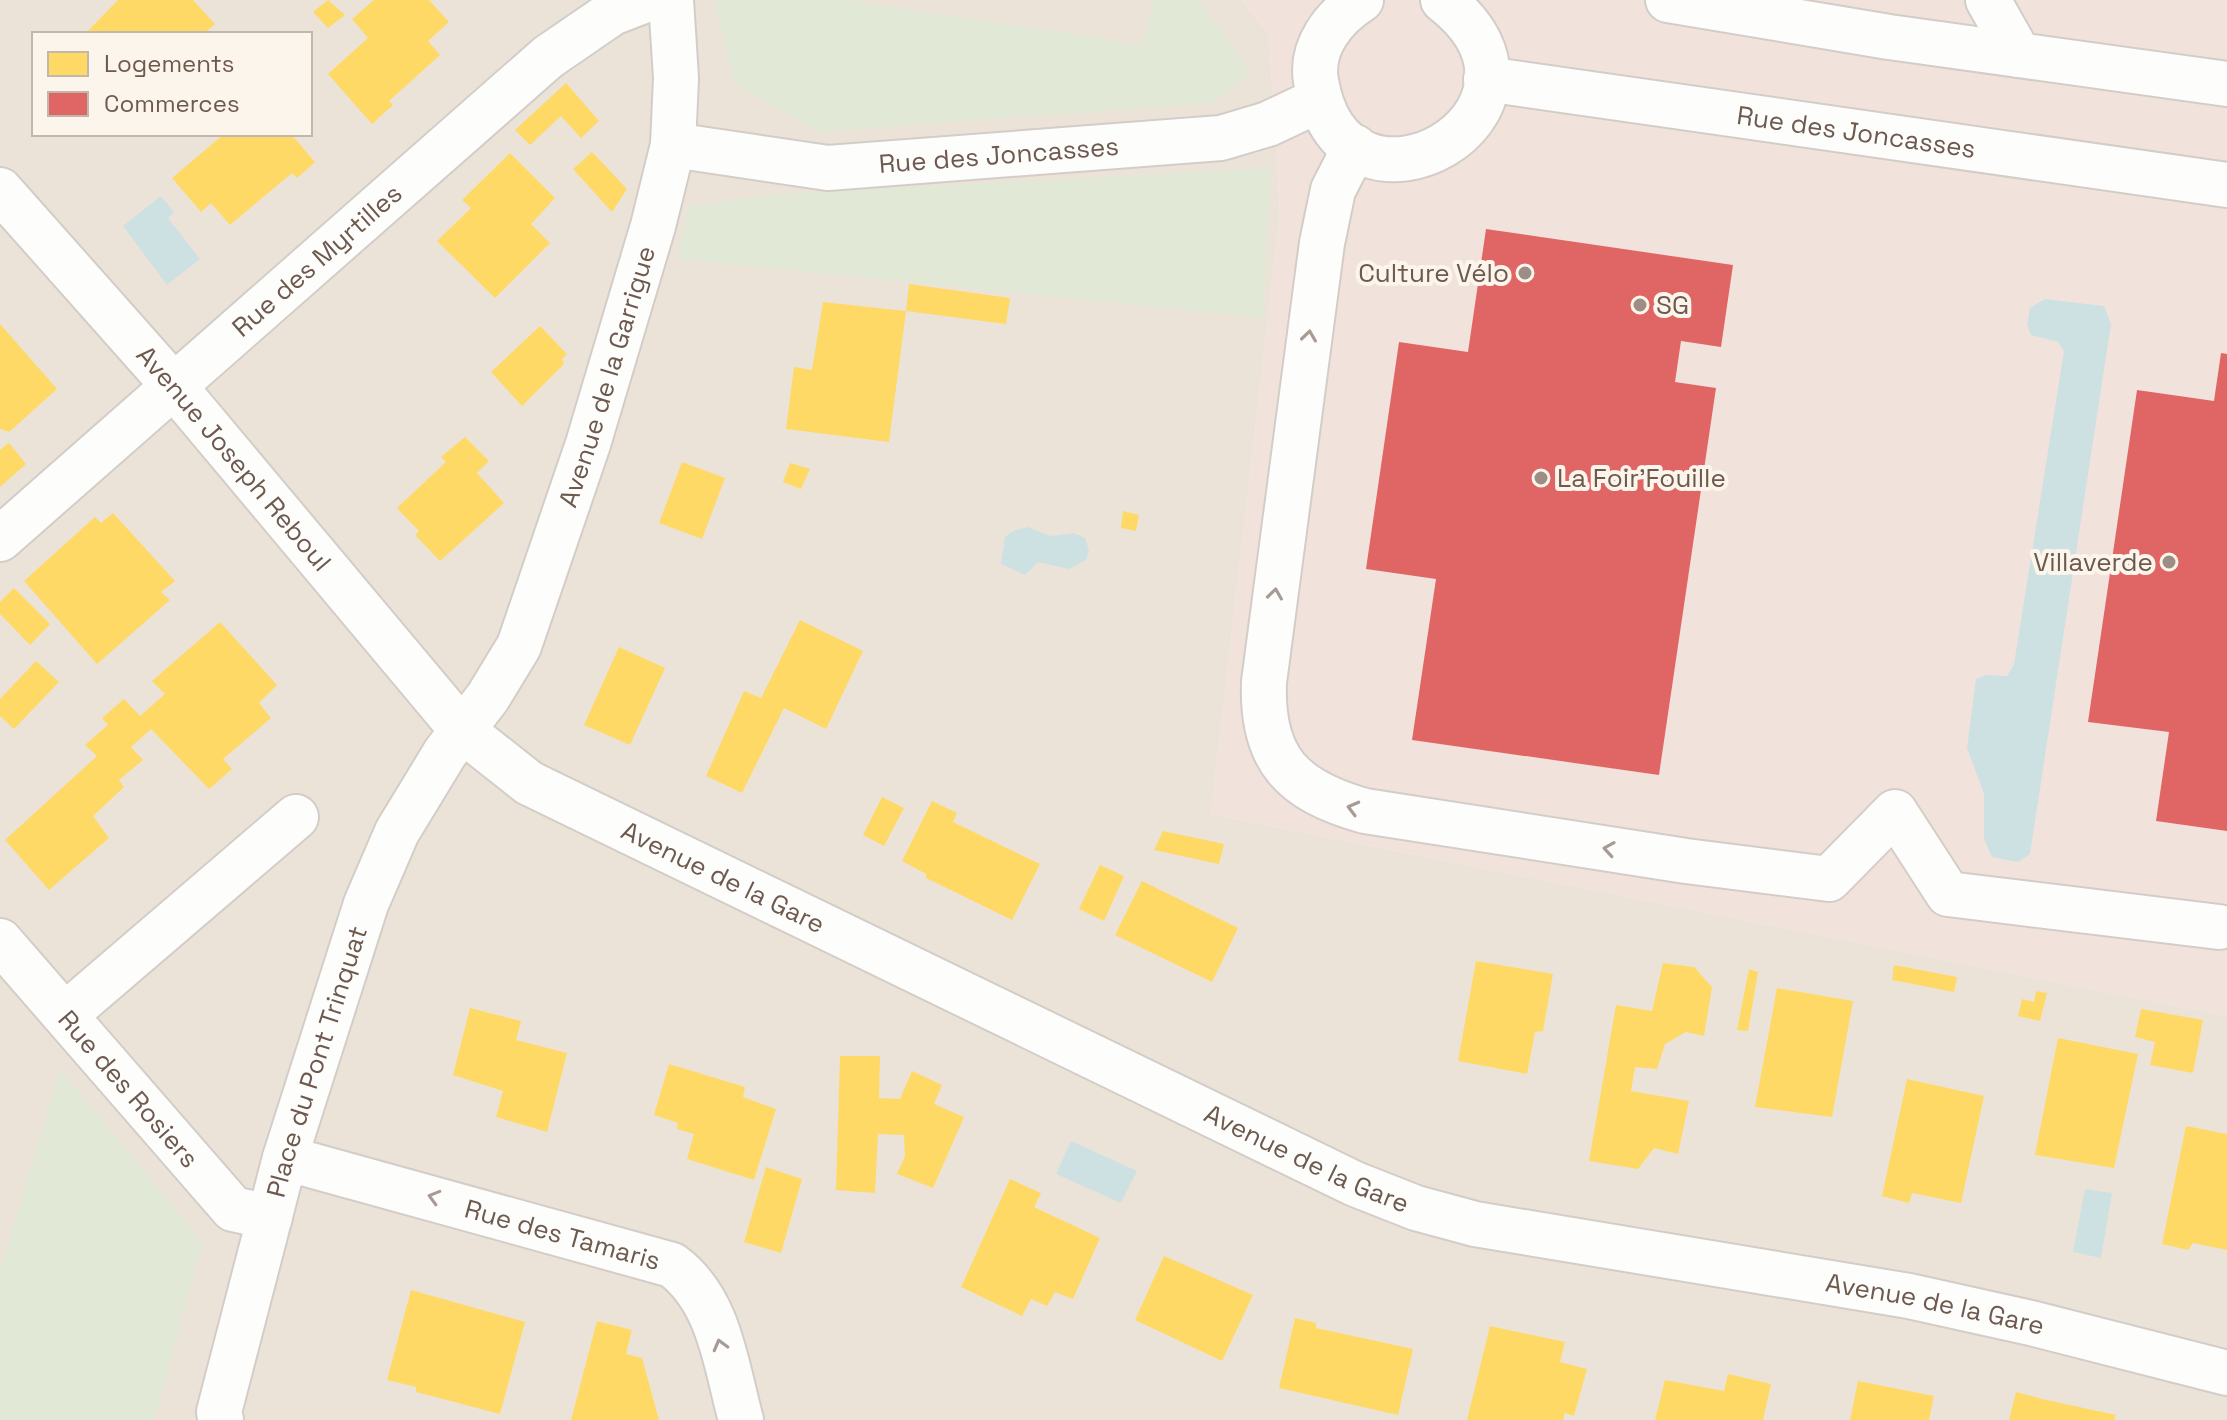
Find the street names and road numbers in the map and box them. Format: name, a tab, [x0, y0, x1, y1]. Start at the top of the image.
street label: Rue des Joncasses	[1735, 98, 1978, 166]
street label: Rue des Joncasses	[878, 129, 1120, 181]
street label: Rue des Myrtilles	[225, 176, 409, 344]
street label: Avenue de la Garrigue	[551, 242, 663, 512]
street label: Avenue Joseph Reboul	[129, 338, 339, 578]
street label: Avenue de la Gare	[616, 813, 831, 941]
street label: Place du Pont Trinquat	[258, 922, 375, 1201]
street label: Rue des Rosiers	[51, 1003, 206, 1175]
street label: Avenue de la Gare	[1199, 1096, 1414, 1221]
street label: Rue des Tamaris	[461, 1192, 664, 1278]
street label: Avenue de la Gare	[1823, 1265, 2048, 1343]

